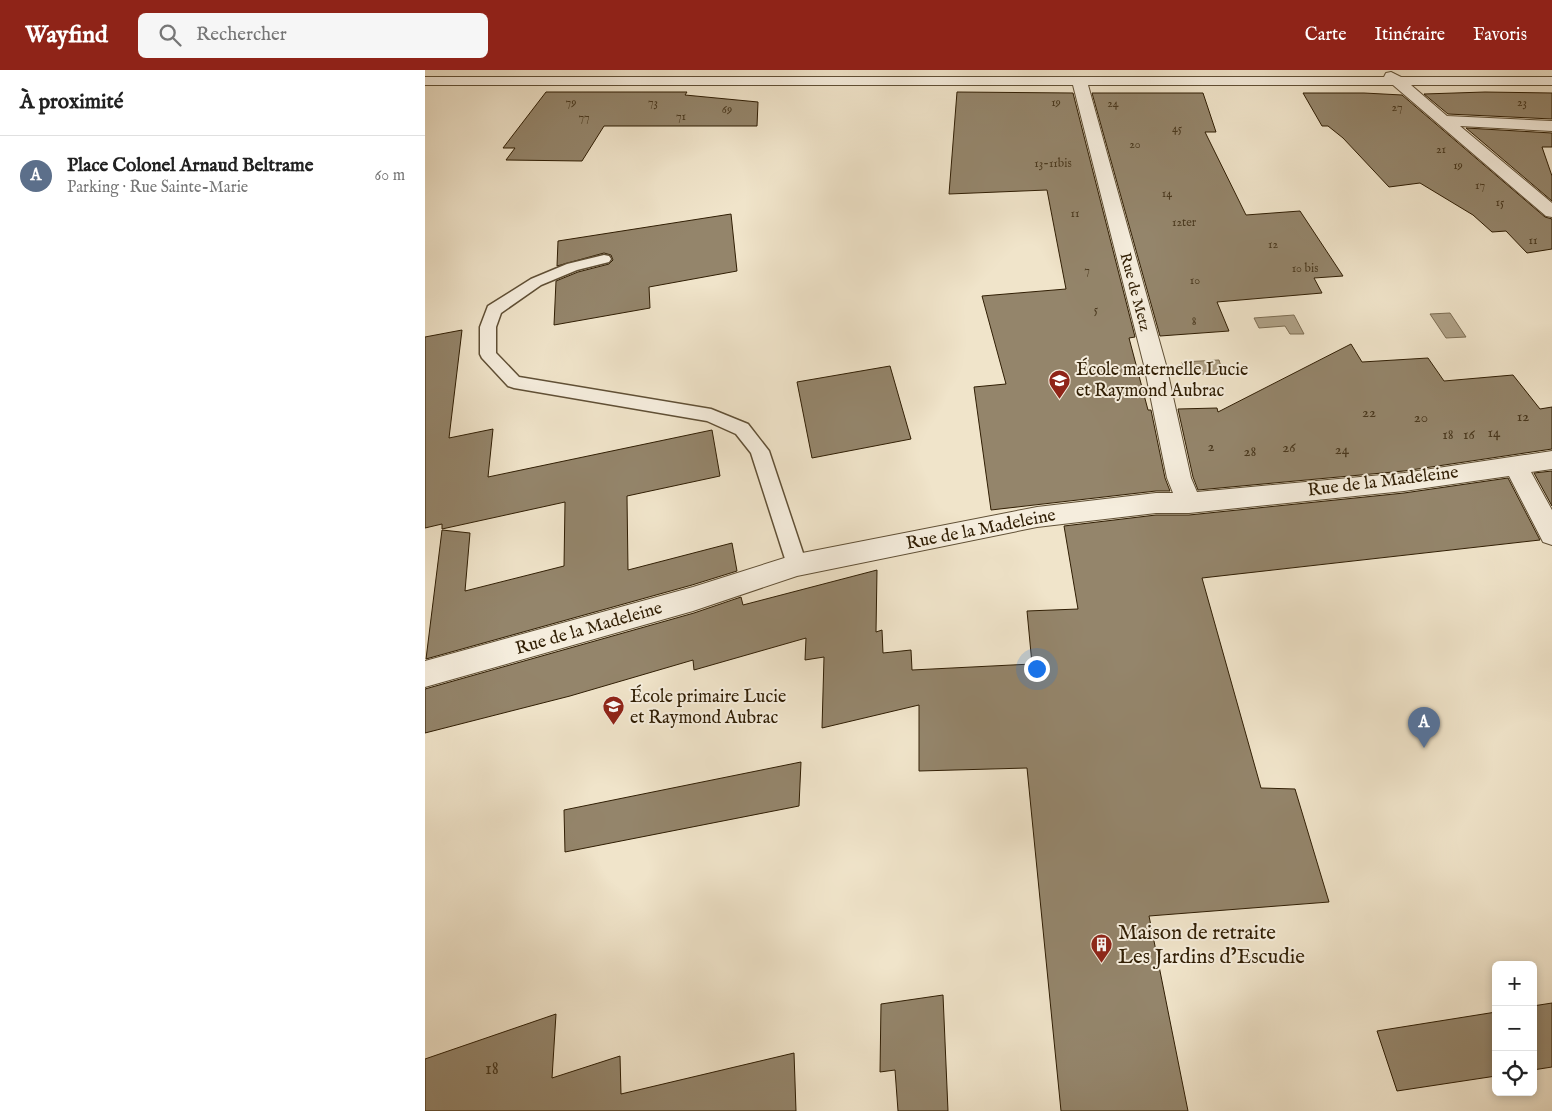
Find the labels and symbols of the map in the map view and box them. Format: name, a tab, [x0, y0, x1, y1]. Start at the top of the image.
house number: 79	[566, 95, 576, 110]
house number: 73	[648, 95, 658, 110]
house number: 19	[1051, 95, 1061, 110]
house number: 23	[1517, 95, 1527, 110]
house number: 24	[1107, 96, 1119, 111]
house number: 27	[1391, 100, 1403, 115]
house number: 69	[722, 102, 732, 117]
house number: 71	[676, 109, 686, 124]
house number: 77	[578, 110, 590, 125]
house number: 45	[1172, 121, 1183, 136]
house number: 20	[1129, 137, 1141, 152]
house number: 21	[1436, 142, 1446, 157]
house number: 13-11bis	[1034, 156, 1072, 171]
house number: 19	[1453, 158, 1463, 173]
house number: 17	[1475, 178, 1485, 193]
house number: 14	[1162, 186, 1172, 201]
house number: 15	[1496, 195, 1505, 210]
house number: 11	[1071, 206, 1079, 221]
house number: 12ter	[1172, 215, 1197, 230]
house number: 11	[1529, 233, 1537, 248]
house number: 12	[1268, 237, 1278, 252]
street label: Rue de Metz	[1115, 251, 1155, 333]
house number: 10 bis	[1292, 261, 1318, 276]
house number: 7	[1084, 263, 1090, 278]
house number: 10	[1190, 273, 1200, 288]
house number: 5	[1094, 302, 1099, 317]
house number: 8	[1192, 314, 1197, 329]
place label: École maternelle Lucie et Raymond Aubrac	[1076, 357, 1248, 403]
school or university icon: École maternelle Lucie et Raymond Aubrac	[1048, 368, 1072, 399]
house number: 22	[1362, 403, 1376, 422]
house number: 12	[1517, 407, 1529, 426]
house number: 20	[1414, 408, 1428, 427]
house number: 14	[1488, 423, 1501, 442]
house number: 18	[1442, 425, 1454, 444]
house number: 16	[1463, 425, 1476, 444]
house number: 2	[1207, 437, 1215, 456]
house number: 26	[1282, 438, 1296, 457]
house number: 24	[1335, 440, 1350, 459]
house number: 28	[1244, 442, 1257, 461]
street label: Rue de la Madeleine	[1306, 461, 1460, 503]
street label: Rue de la Madeleine	[904, 504, 1058, 556]
street label: Rue de la Madeleine	[513, 597, 665, 661]
your location	[1024, 656, 1050, 682]
place label: École primaire Lucie et Raymond Aubrac	[630, 684, 786, 730]
school or university icon: École primaire Lucie et Raymond Aubrac	[602, 695, 626, 726]
pin: A	[1408, 707, 1440, 748]
place label: Maison de retraite Les Jardins d’Escudie	[1118, 920, 1305, 971]
building icon: Maison de retraite Les Jardins d’Escudie	[1090, 933, 1114, 964]
house number: 18	[485, 1058, 499, 1081]

